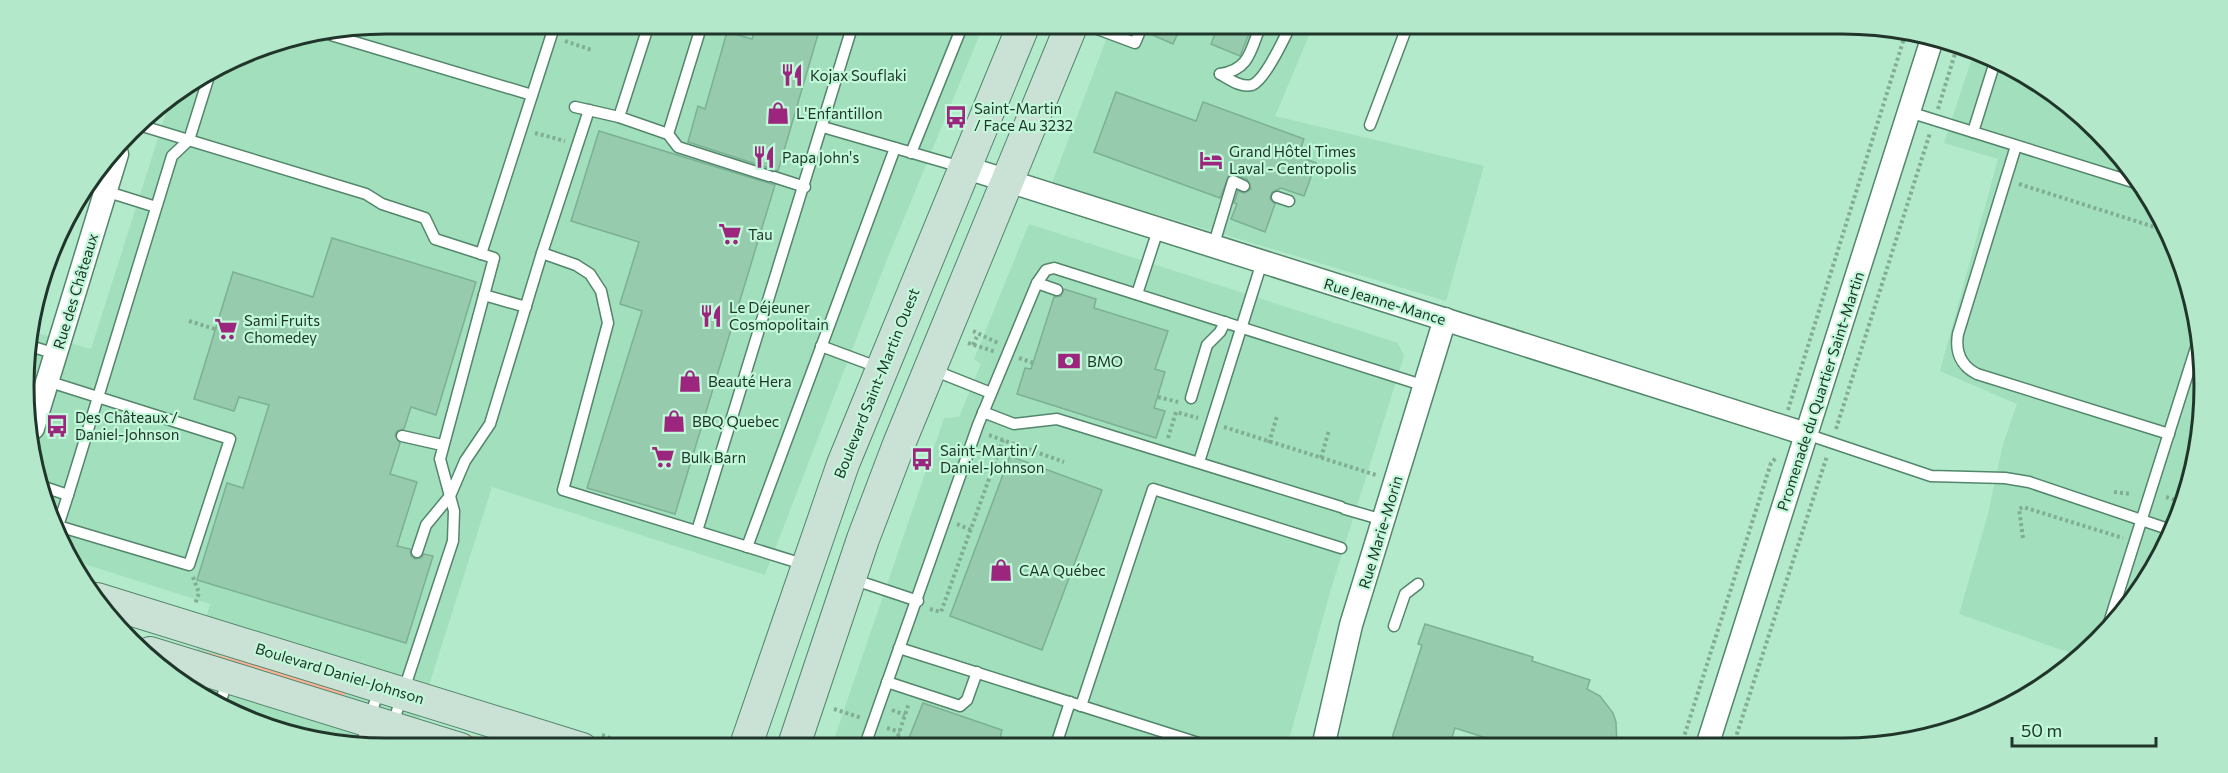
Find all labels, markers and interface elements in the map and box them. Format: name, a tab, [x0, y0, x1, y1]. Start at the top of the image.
restaurant icon: Kojax Souflaki	[779, 62, 805, 88]
place label: Kojax Souflaki	[810, 66, 907, 84]
place label: Saint-Martin / Face Au 3232	[974, 99, 1073, 134]
shop icon: L'Enfantillon	[765, 100, 791, 126]
place label: L'Enfantillon	[796, 104, 883, 122]
bus stop icon: Saint-Martin / Face Au 3232	[943, 104, 969, 130]
place label: Grand Hôtel Times Laval - Centropolis	[1229, 142, 1357, 177]
restaurant icon: Papa John's	[751, 144, 777, 170]
hotel icon: Grand Hôtel Times Laval - Centropolis	[1198, 147, 1224, 173]
place label: Papa John's	[782, 148, 859, 166]
supermarket icon: Tau	[717, 221, 743, 247]
place label: Tau	[748, 225, 773, 243]
street label: Rue des Châteaux	[49, 231, 101, 351]
street label: Promenade du Quartier Saint-Martin	[1773, 269, 1867, 513]
street label: Rue Jeanne-Mance	[1322, 274, 1448, 328]
street label: Boulevard Saint-Martin Ouest	[829, 285, 923, 481]
place label: Le Déjeuner Cosmopolitain	[729, 298, 829, 333]
restaurant icon: Le Déjeuner Cosmopolitain	[698, 303, 724, 329]
place label: Sami Fruits Chomedey	[244, 311, 320, 346]
supermarket icon: Sami Fruits Chomedey	[213, 316, 239, 342]
bank icon: BMO	[1056, 348, 1082, 374]
place label: BMO	[1087, 352, 1123, 370]
shop icon: Beauté Hera	[677, 368, 703, 394]
place label: Beauté Hera	[708, 372, 792, 390]
place label: Des Châteaux / Daniel-Johnson	[75, 408, 179, 443]
shop icon: BBQ Quebec	[661, 408, 687, 434]
place label: BBQ Quebec	[692, 412, 779, 430]
bus stop icon: Des Châteaux / Daniel-Johnson	[44, 413, 70, 439]
place label: Saint-Martin / Daniel-Johnson	[940, 441, 1044, 476]
supermarket icon: Bulk Barn	[650, 444, 676, 470]
bus stop icon: Saint-Martin / Daniel-Johnson	[909, 446, 935, 472]
place label: Bulk Barn	[681, 448, 746, 466]
street label: Rue Marie-Morin	[1354, 473, 1406, 591]
shop icon: CAA Québec	[988, 557, 1014, 583]
place label: CAA Québec	[1019, 561, 1106, 579]
street label: Boulevard Daniel-Johnson	[253, 639, 427, 707]
scale bar	[2012, 710, 2156, 748]
text: 50 m	[2021, 719, 2062, 741]

